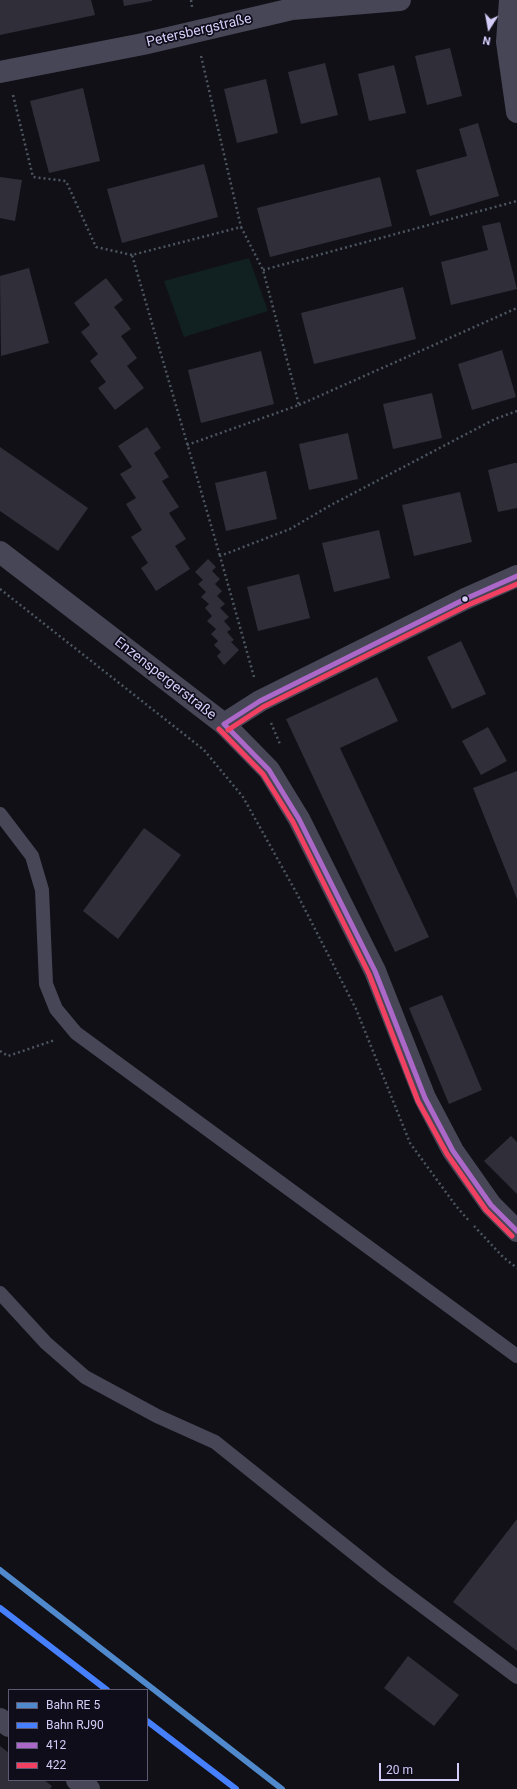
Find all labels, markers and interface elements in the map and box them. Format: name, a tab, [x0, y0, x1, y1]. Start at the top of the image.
north arrow	[469, 8, 509, 48]
street label: Petersbergstraße	[145, 11, 253, 51]
text: N	[482, 33, 492, 47]
unlabelled marker	[460, 594, 470, 604]
street label: Enzenspergerstraße	[111, 634, 219, 724]
legend	[8, 1689, 148, 1781]
text: Bahn RE 5	[46, 1698, 100, 1712]
text: Bahn RJ90	[46, 1718, 104, 1732]
text: 412	[46, 1738, 66, 1752]
scale bar	[381, 1755, 461, 1781]
text: 422	[46, 1758, 66, 1772]
text: 20 m	[386, 1763, 413, 1777]

